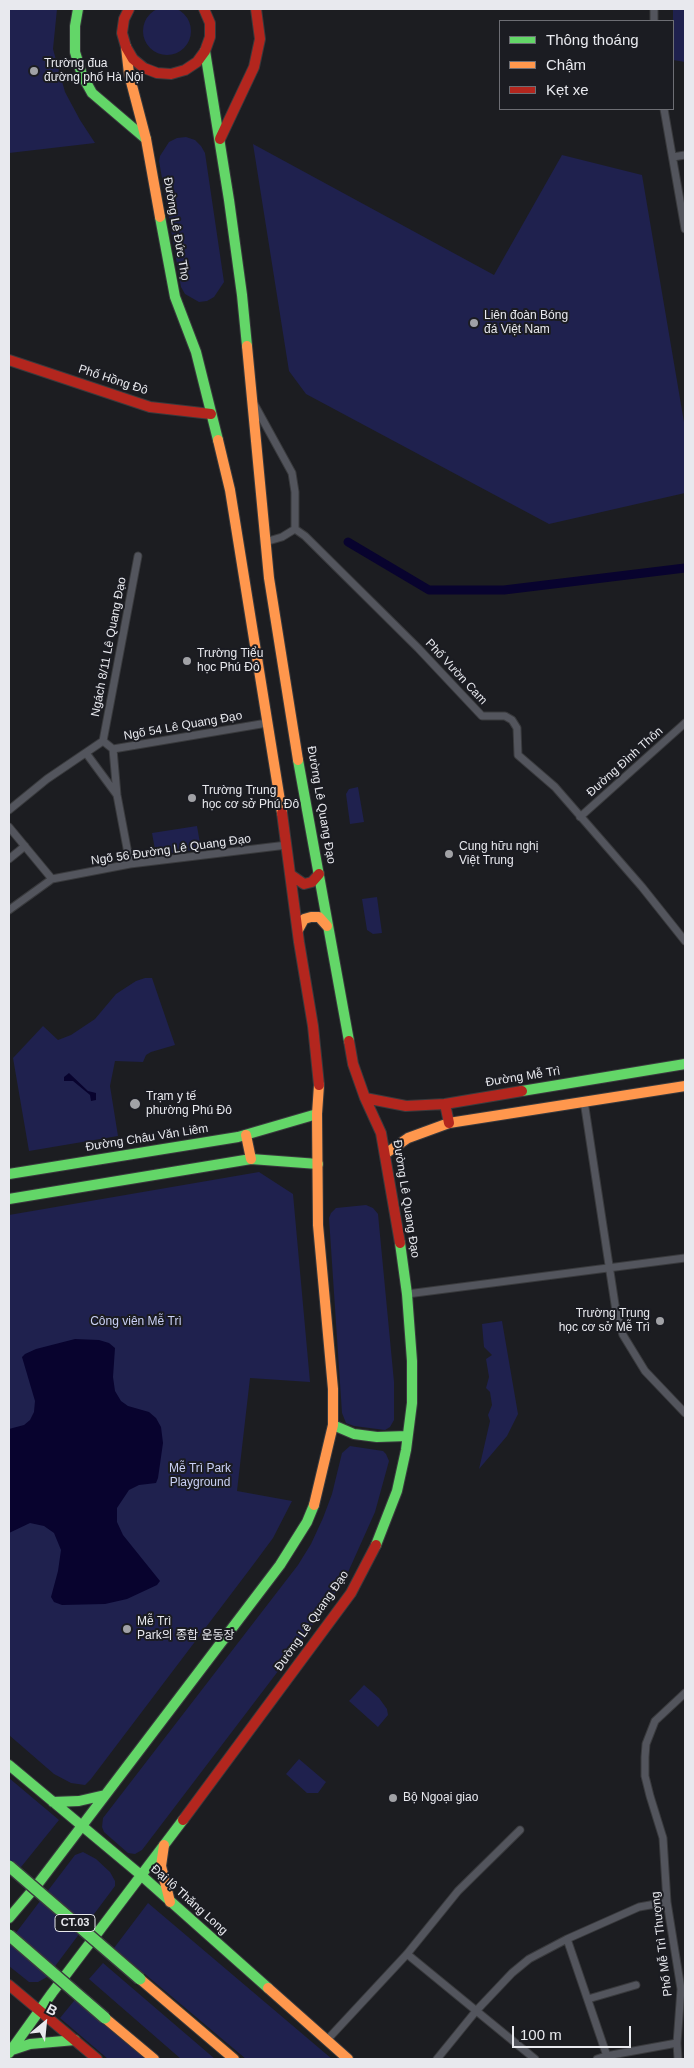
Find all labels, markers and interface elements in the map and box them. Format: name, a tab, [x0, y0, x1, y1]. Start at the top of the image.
legend	[499, 20, 674, 110]
text: Thông thoáng	[546, 31, 639, 48]
text: Chậm	[546, 56, 586, 73]
place label: Trường đua đường phố Hà Nội	[44, 57, 143, 85]
marker: Trường đua đường phố Hà Nội	[28, 65, 40, 77]
text: Kẹt xe	[546, 81, 589, 98]
street label: Đường Lê Đức Thọ	[160, 176, 192, 282]
place label: Liên đoàn Bóng đá Việt Nam	[484, 309, 568, 337]
marker: Liên đoàn Bóng đá Việt Nam	[468, 317, 480, 329]
street label: Phố Hồng Đô	[77, 362, 149, 398]
street label: Ngách 8/11 Lê Quang Đạo	[88, 576, 130, 718]
street label: Phố Vườn Cam	[422, 636, 490, 708]
place label: Trường Tiểu học Phú Đô	[197, 647, 263, 675]
marker: Trường Tiểu học Phú Đô	[181, 655, 193, 667]
street label: Ngõ 54 Lê Quang Đạo	[123, 708, 243, 744]
street label: Đường Đình Thôn	[584, 724, 666, 800]
street label: Đường Lê Quang Đạo	[304, 745, 338, 865]
place label: Trường Trung học cơ sở Phú Đô	[202, 784, 299, 812]
marker: Trường Trung học cơ sở Phú Đô	[186, 792, 198, 804]
street label: Ngõ 56 Đường Lê Quang Đạo	[90, 832, 252, 868]
place label: Cung hữu nghị Việt Trung	[459, 840, 538, 868]
marker: Cung hữu nghị Việt Trung	[443, 848, 455, 860]
street label: Đường Mễ Trì	[485, 1064, 561, 1090]
place label: Trạm y tế phường Phú Đô	[146, 1090, 232, 1118]
marker: Trạm y tế phường Phú Đô	[128, 1097, 142, 1111]
street label: Đường Châu Văn Liêm	[85, 1121, 209, 1155]
street label: Đường Lê Quang Đạo	[390, 1139, 422, 1259]
place label: Trường Trung học cơ sở Mễ Trì	[559, 1307, 650, 1335]
park label: Công viên Mễ Trì	[90, 1315, 182, 1329]
marker: Trường Trung học cơ sở Mễ Trì	[654, 1315, 666, 1327]
park label: Mễ Trì Park Playground	[169, 1462, 231, 1490]
street label: Đường Lê Quang Đạo	[272, 1568, 352, 1674]
place label: Mễ Trì Park의 종합 운동장	[137, 1615, 235, 1643]
marker: Mễ Trì Park의 종합 운동장	[121, 1623, 133, 1635]
place label: Bộ Ngoại giao	[403, 1791, 478, 1805]
marker: Bộ Ngoại giao	[387, 1792, 399, 1804]
street label: Đại lộ Thăng Long	[148, 1862, 230, 1938]
street label: Phố Mễ Trì Thượng	[648, 1891, 676, 1997]
road number: CT.03	[55, 1915, 95, 1932]
north arrow	[20, 1998, 70, 2048]
text: B	[44, 2000, 60, 2019]
scale bar	[514, 2016, 633, 2048]
text: 100 m	[520, 2026, 562, 2043]

